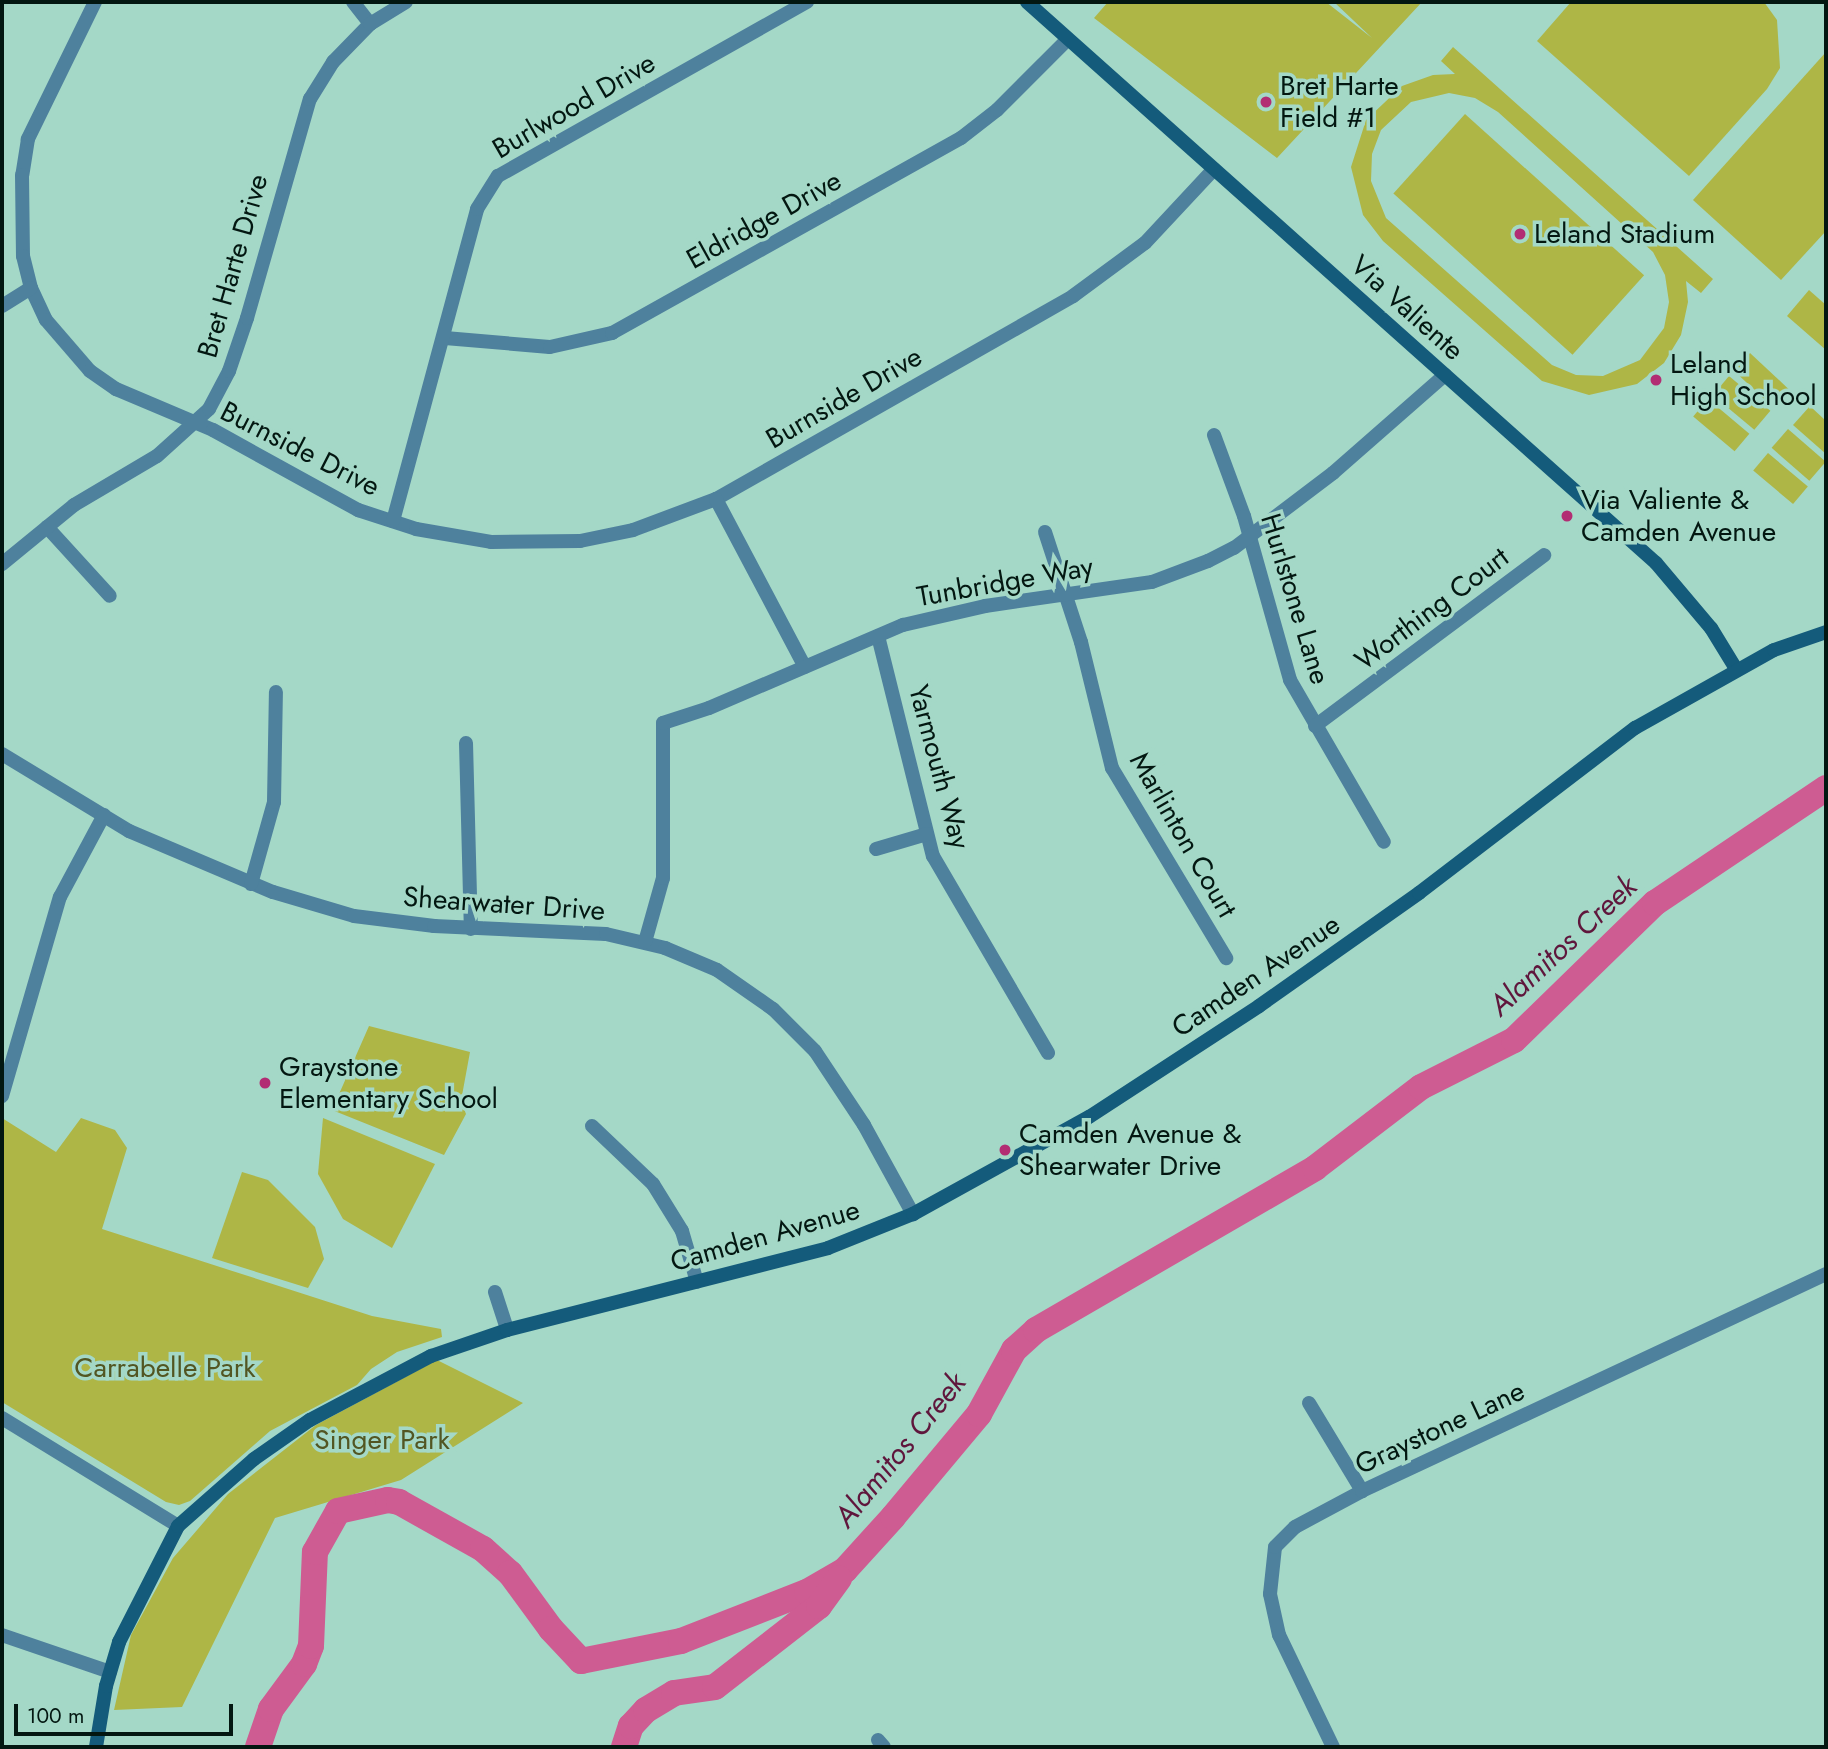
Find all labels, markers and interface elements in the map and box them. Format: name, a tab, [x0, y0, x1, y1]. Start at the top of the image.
street label: Burlwood Drive	[487, 46, 661, 166]
place label: Bret Harte Field #1	[1280, 69, 1399, 135]
marker: Bret Harte Field #1	[1258, 94, 1274, 110]
street label: Eldridge Drive	[681, 164, 847, 276]
street label: Bret Harte Drive	[191, 170, 275, 362]
place label: Leland Stadium	[1534, 217, 1715, 251]
marker: Leland Stadium	[1512, 226, 1528, 242]
street label: Via Valiente	[1343, 248, 1471, 368]
street label: Burnside Drive	[760, 340, 928, 456]
place label: Leland High School	[1670, 347, 1817, 413]
marker: Leland High School	[1648, 372, 1664, 388]
street label: Burnside Drive	[215, 394, 385, 504]
place label: Via Valiente & Camden Avenue	[1581, 483, 1776, 549]
marker: Via Valiente & Camden Avenue	[1559, 508, 1575, 524]
street label: Hurlstone Lane	[1253, 510, 1337, 688]
street label: Worthing Court	[1349, 540, 1515, 678]
street label: Tunbridge Way	[914, 550, 1096, 614]
street label: Yarmouth Way	[901, 681, 977, 853]
street label: Marlinton Court	[1122, 747, 1244, 923]
water label: Alamitos Creek	[1482, 868, 1644, 1024]
street label: Shearwater Drive	[402, 880, 606, 928]
street label: Camden Avenue	[1166, 907, 1346, 1045]
place label: Graystone Elementary School	[279, 1050, 498, 1116]
marker: Graystone Elementary School	[257, 1075, 273, 1091]
place label: Camden Avenue & Shearwater Drive	[1019, 1117, 1241, 1183]
marker: Camden Avenue & Shearwater Drive	[997, 1142, 1013, 1158]
street label: Camden Avenue	[667, 1193, 863, 1279]
park label: Carrabelle Park	[74, 1351, 256, 1385]
water label: Alamitos Creek	[827, 1365, 973, 1535]
street label: Graystone Lane	[1350, 1374, 1530, 1482]
park label: Singer Park	[314, 1423, 450, 1457]
scale bar	[18, 1690, 236, 1734]
text: 100 m	[27, 1701, 84, 1731]

